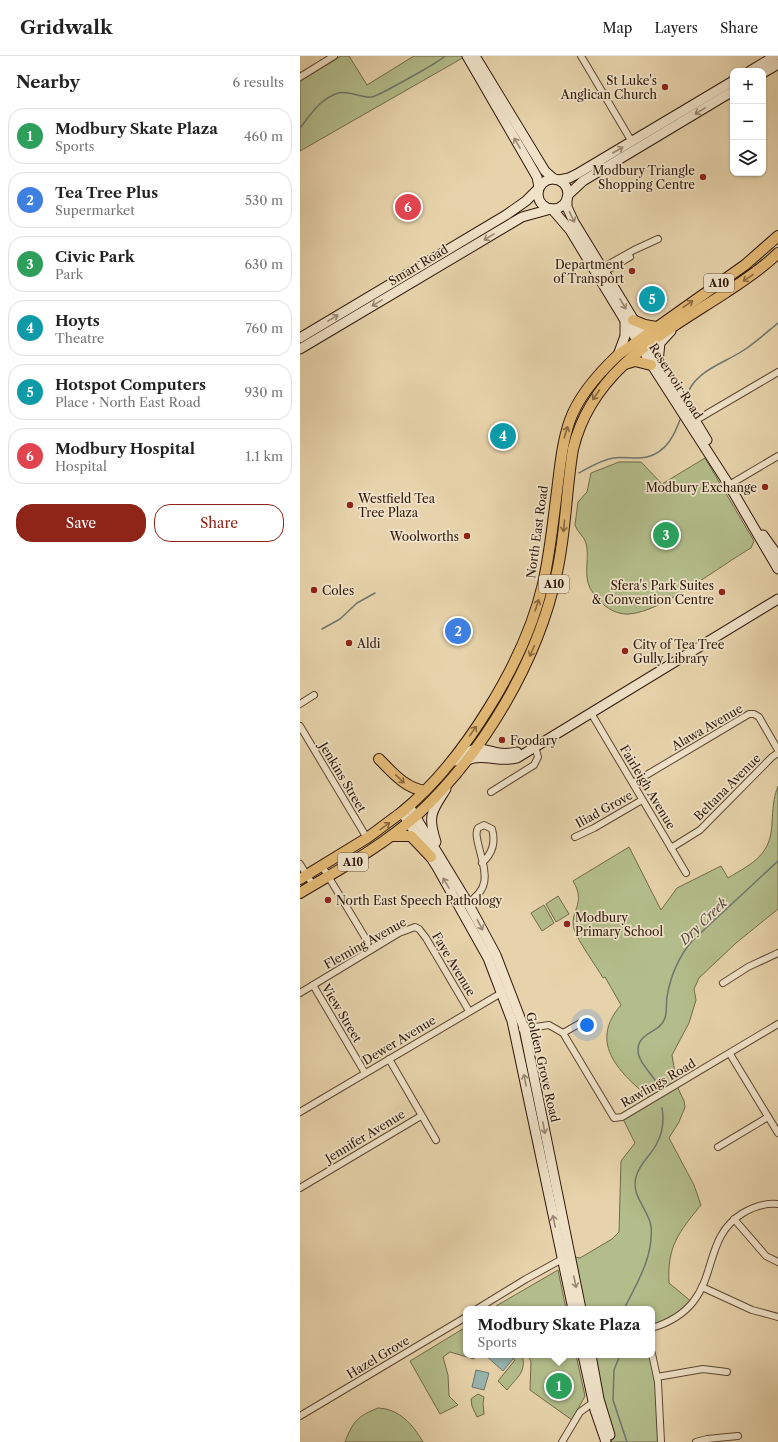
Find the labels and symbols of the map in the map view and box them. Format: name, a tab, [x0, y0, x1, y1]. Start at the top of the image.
place label: St Luke's Anglican Church	[560, 73, 657, 102]
marker: St Luke's Anglican Church	[660, 82, 670, 92]
one-way arrow	[694, 107, 706, 115]
one-way arrow	[512, 137, 520, 149]
one-way arrow	[612, 146, 624, 154]
place label: Modbury Triangle Shopping Centre	[592, 163, 695, 192]
marker: Modbury Triangle Shopping Centre	[698, 172, 708, 182]
pin: 6	[395, 192, 421, 222]
one-way arrow	[569, 211, 576, 223]
one-way arrow	[483, 233, 495, 241]
street label: Smart Road	[385, 241, 451, 289]
place label: Department of Transport	[553, 257, 625, 286]
marker: Department of Transport	[627, 266, 637, 276]
road number: A10	[704, 274, 734, 292]
one-way arrow	[743, 274, 754, 282]
pin: 5	[639, 284, 665, 314]
one-way arrow	[620, 298, 628, 310]
one-way arrow	[371, 300, 383, 308]
one-way arrow	[683, 300, 694, 308]
one-way arrow	[327, 314, 339, 322]
street label: Reservoir Road	[646, 340, 706, 422]
one-way arrow	[592, 389, 600, 400]
pin: 4	[490, 421, 516, 451]
one-way arrow	[563, 426, 570, 439]
place label: Modbury Exchange	[646, 480, 757, 495]
marker: Modbury Exchange	[760, 482, 770, 492]
street label: North East Road	[523, 484, 551, 580]
place label: Westfield Tea Tree Plaza	[357, 491, 436, 520]
marker: Westfield Tea Tree Plaza	[345, 500, 355, 510]
one-way arrow	[561, 519, 568, 532]
pin: 3	[653, 520, 679, 550]
place label: Woolworths	[389, 529, 459, 544]
marker: Woolworths	[462, 531, 472, 541]
road number: A10	[539, 575, 569, 593]
place label: Sfera's Park Suites & Convention Centre	[592, 578, 714, 607]
place label: Coles	[322, 583, 354, 598]
marker: Coles	[309, 585, 319, 595]
marker: Sfera's Park Suites & Convention Centre	[717, 587, 727, 597]
one-way arrow	[533, 599, 541, 611]
pin: 2	[445, 616, 471, 646]
place label: Aldi	[356, 636, 381, 651]
place label: City of Tea Tree Gully Library	[633, 637, 725, 666]
marker: Aldi	[344, 638, 354, 648]
one-way arrow	[528, 645, 535, 657]
marker: City of Tea Tree Gully Library	[620, 646, 630, 656]
street label: Alawa Avenue	[668, 700, 745, 754]
one-way arrow	[469, 726, 477, 737]
place label: Foodary	[510, 733, 558, 748]
marker: Foodary	[497, 735, 507, 745]
street label: Jenkins Street	[315, 738, 370, 815]
street label: Fairleigh Avenue	[617, 742, 679, 832]
street label: Beltana Avenue	[690, 750, 764, 824]
one-way arrow	[395, 774, 405, 784]
street label: Iliad Grove	[573, 787, 635, 831]
one-way arrow	[380, 822, 391, 830]
road number: A10	[338, 853, 368, 871]
one-way arrow	[441, 877, 449, 889]
place label: North East Speech Pathology	[336, 893, 503, 908]
water label: Dry Creek	[675, 894, 730, 948]
marker: North East Speech Pathology	[323, 895, 333, 905]
place label: Modbury Primary School	[575, 910, 663, 939]
street label: Fleming Avenue	[321, 914, 409, 972]
one-way arrow	[477, 919, 485, 931]
marker: Modbury Primary School	[562, 919, 572, 929]
street label: Faye Avenue	[429, 929, 479, 999]
street label: View Street	[318, 980, 366, 1046]
street label: Golden Grove Road	[523, 1010, 563, 1124]
street label: Dewer Avenue	[360, 1012, 439, 1068]
your location	[577, 1015, 597, 1035]
street label: Rawlings Road	[618, 1055, 699, 1110]
one-way arrow	[521, 1074, 529, 1087]
street label: Jennifer Avenue	[321, 1106, 408, 1167]
one-way arrow	[541, 1121, 549, 1134]
one-way arrow	[550, 1215, 558, 1228]
one-way arrow	[572, 1275, 580, 1288]
street label: Hazel Grove	[344, 1332, 412, 1382]
pin: 1	[546, 1371, 572, 1401]

